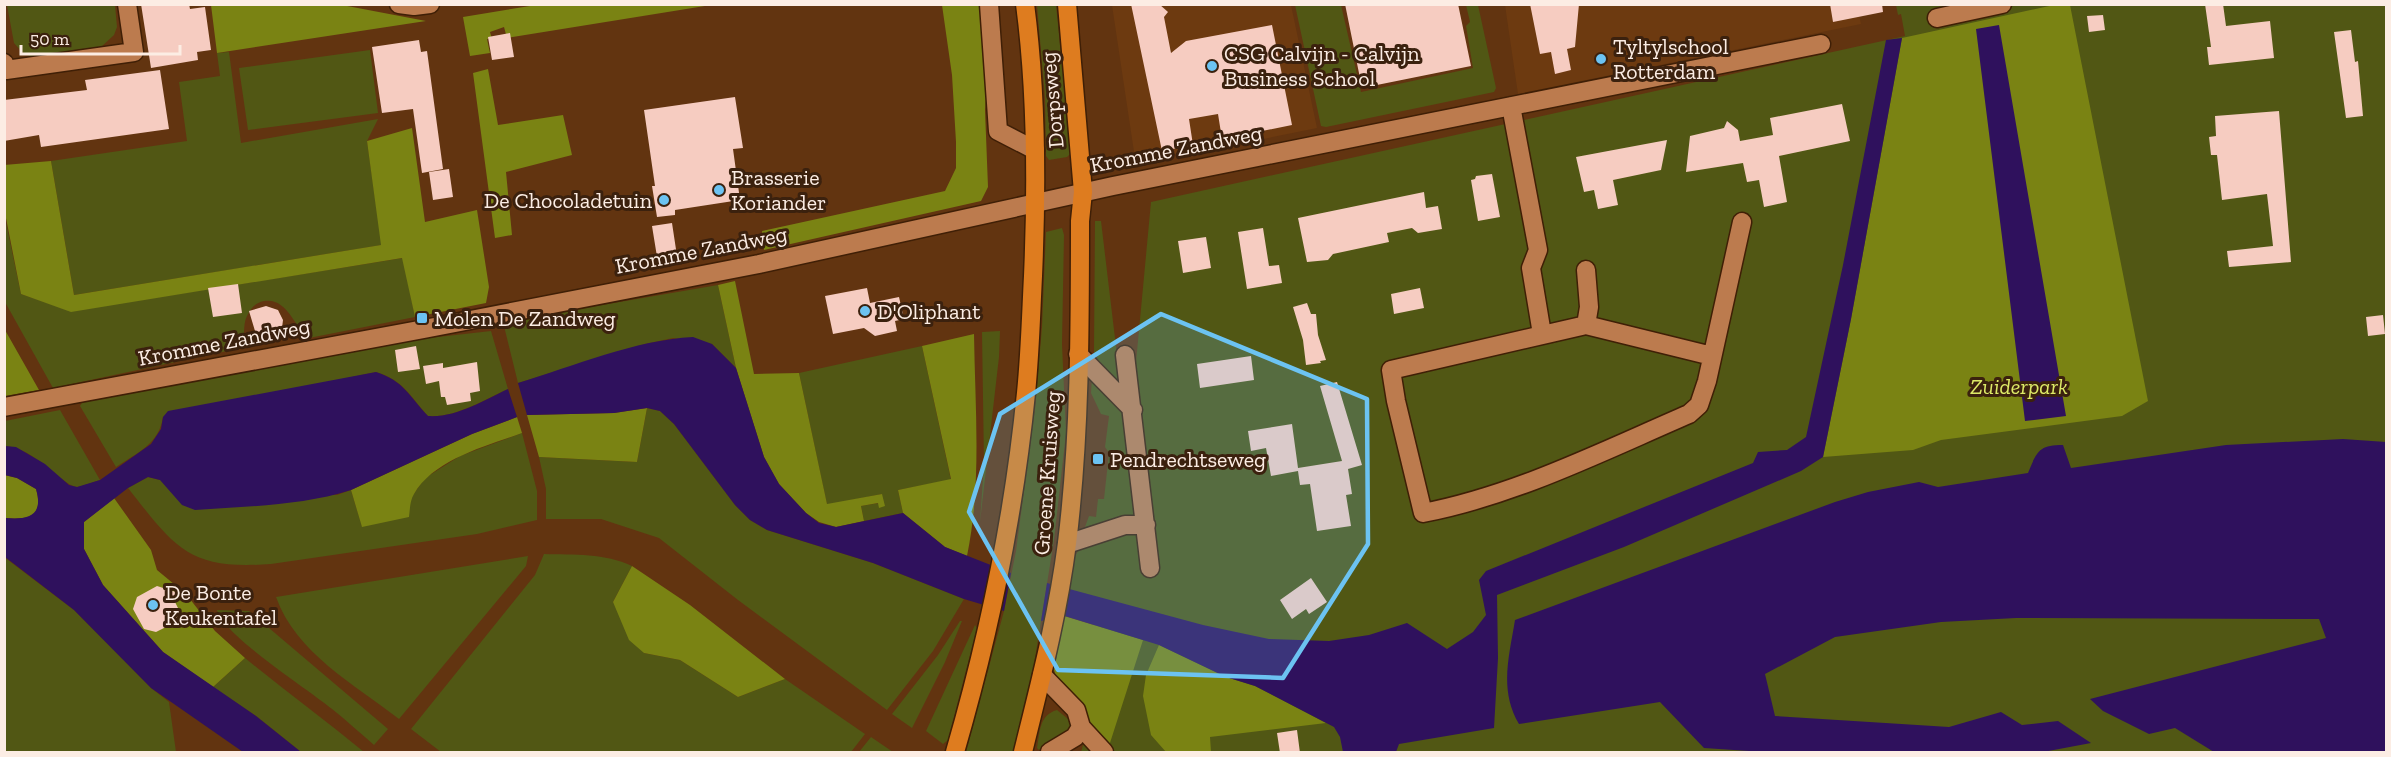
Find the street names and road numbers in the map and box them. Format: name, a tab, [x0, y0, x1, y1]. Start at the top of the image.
street label: Dorpsweg	[1034, 51, 1070, 149]
street label: Kromme Zandweg	[1088, 119, 1264, 179]
street label: Kromme Zandweg	[613, 220, 789, 280]
street label: Kromme Zandweg	[136, 312, 312, 372]
street label: Groene Kruisweg	[1028, 390, 1066, 556]

